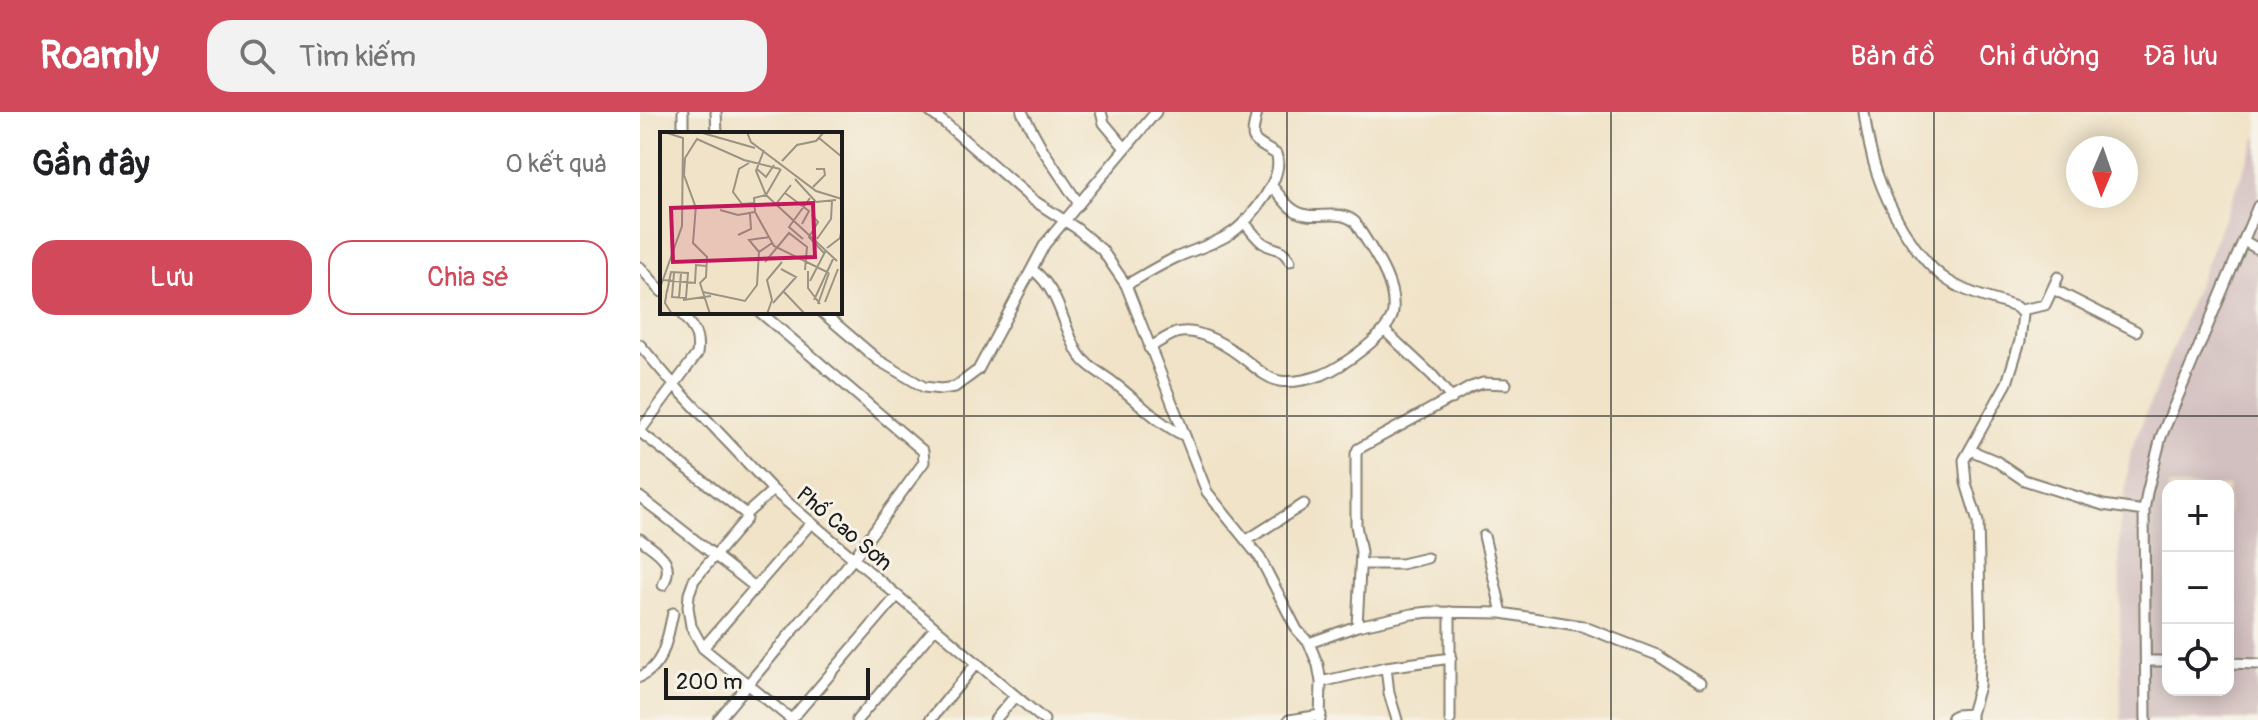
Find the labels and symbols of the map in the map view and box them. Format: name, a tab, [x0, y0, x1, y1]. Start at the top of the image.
inset map	[660, 132, 842, 314]
north arrow	[2066, 136, 2138, 208]
street label: Phố Cao Sơn	[791, 480, 898, 577]
scale bar	[664, 664, 870, 700]

